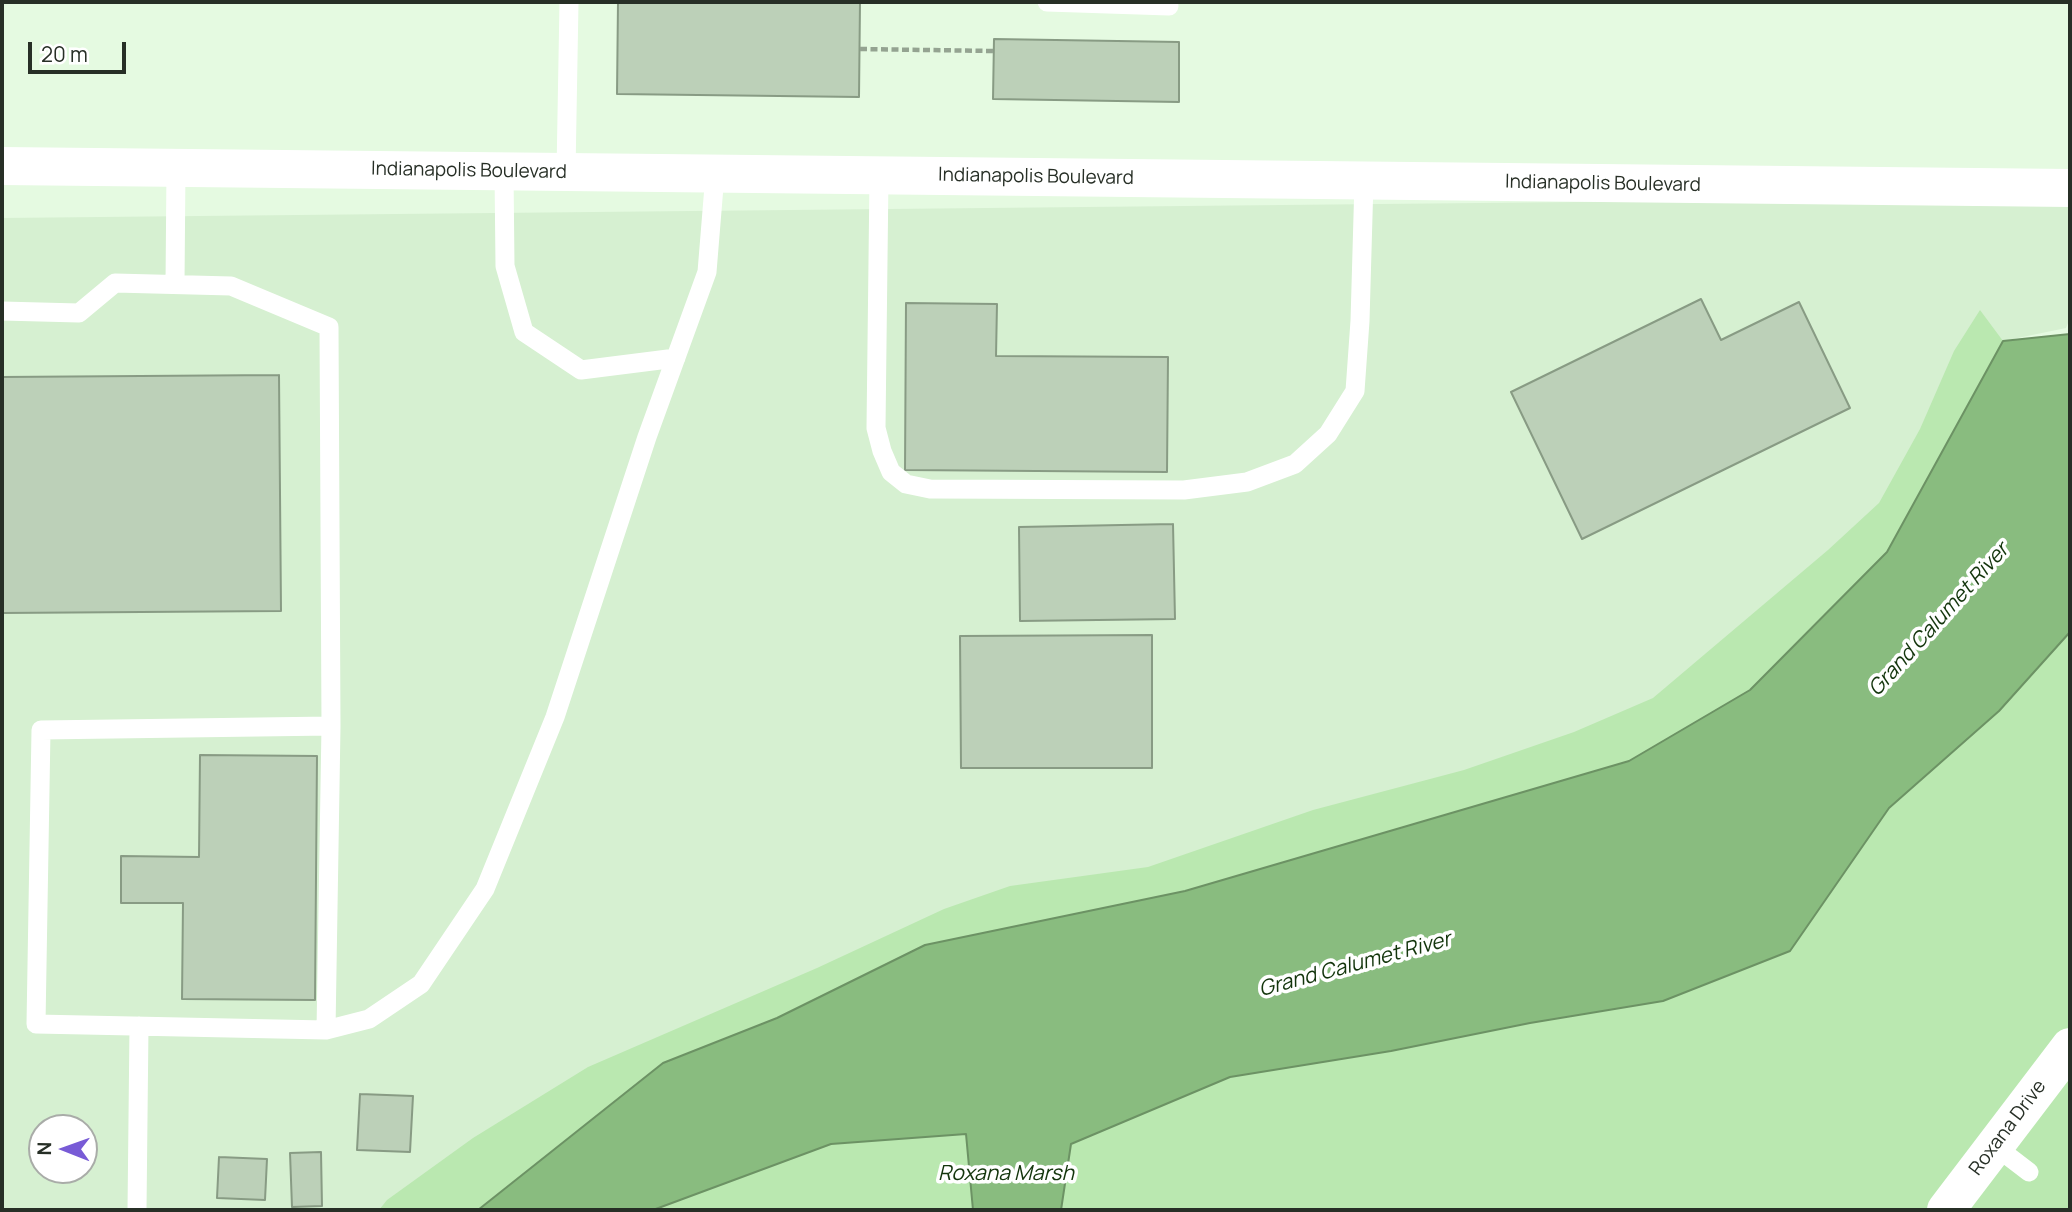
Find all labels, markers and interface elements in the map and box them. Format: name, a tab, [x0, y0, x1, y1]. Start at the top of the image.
scale bar	[32, 28, 130, 72]
text: 20 m	[41, 40, 88, 68]
street label: Indianapolis Boulevard	[371, 158, 567, 184]
street label: Indianapolis Boulevard	[938, 164, 1134, 190]
street label: Indianapolis Boulevard	[1505, 171, 1701, 197]
water label: Grand Calumet River	[1864, 538, 2014, 702]
water label: Grand Calumet River	[1256, 927, 1454, 1003]
street label: Roxana Drive	[1965, 1076, 2051, 1180]
north arrow	[28, 1114, 98, 1184]
text: N	[31, 1142, 57, 1156]
water label: Roxana Marsh	[938, 1161, 1074, 1187]

